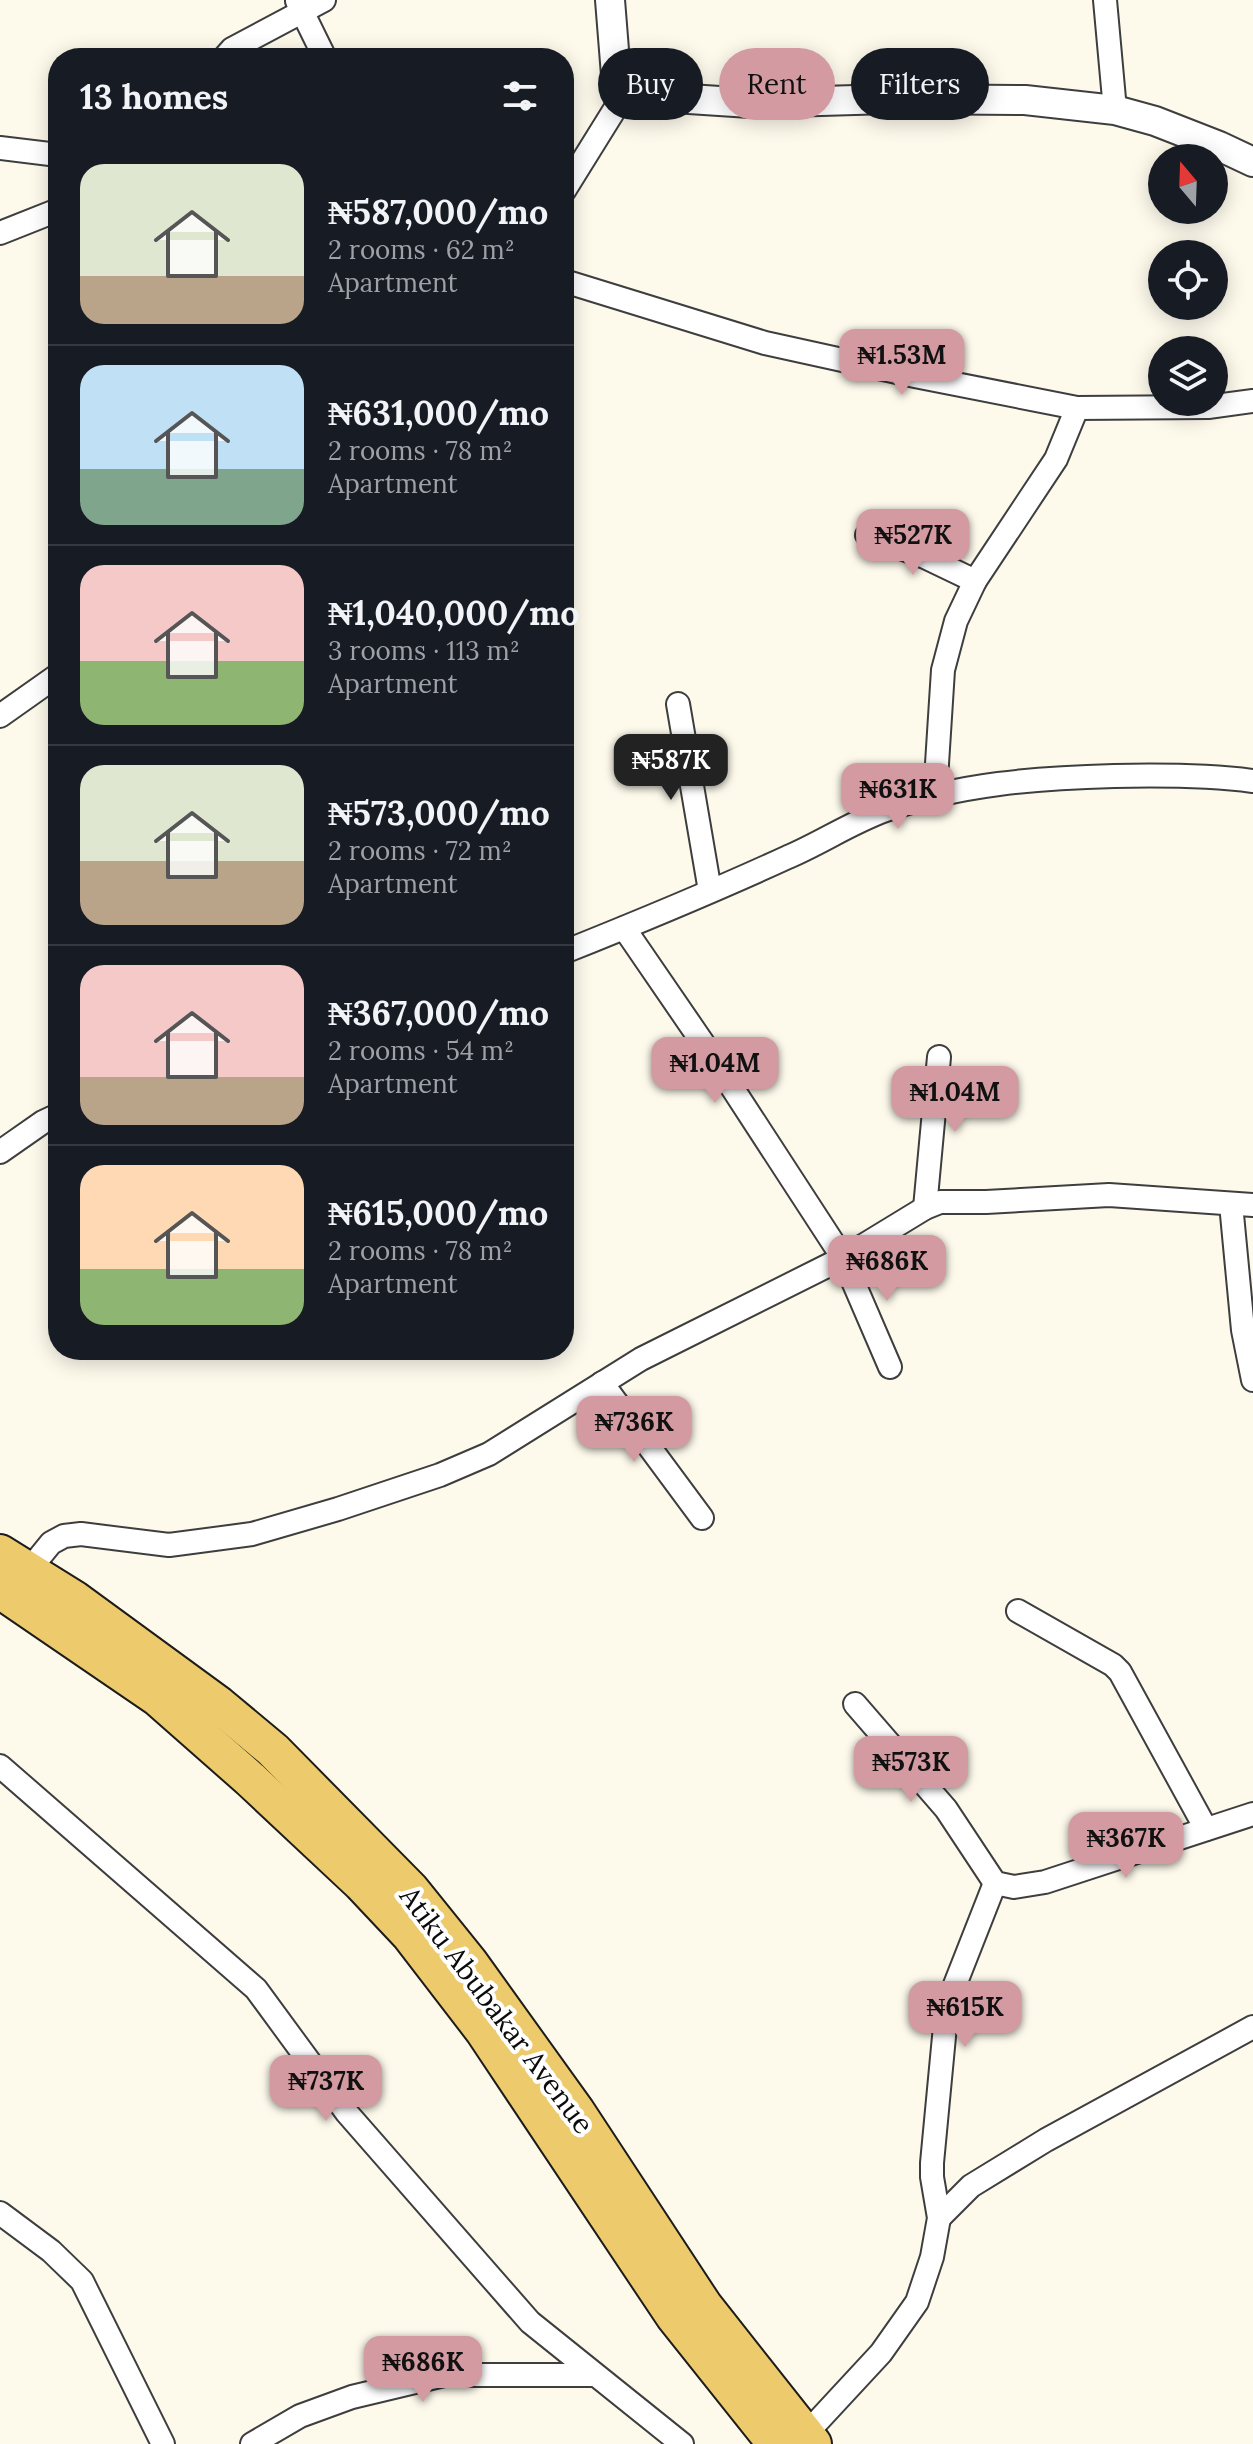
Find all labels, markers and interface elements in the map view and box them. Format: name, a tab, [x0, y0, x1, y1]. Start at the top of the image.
chip: Buy	[598, 48, 703, 120]
chip: Rent	[719, 48, 835, 120]
chip: Filters	[851, 48, 989, 120]
icon: filters	[498, 74, 542, 118]
text: 13 homes	[80, 75, 228, 118]
north arrow	[1148, 144, 1228, 224]
map controls	[1148, 144, 1228, 416]
text: ₦587,000/mo	[328, 190, 548, 233]
icon: home	[144, 196, 240, 292]
text: 2 rooms · 62 m²	[328, 233, 515, 266]
button: locate	[1148, 240, 1228, 320]
text: Apartment	[328, 266, 458, 299]
pin: ₦1.53M	[837, 329, 967, 397]
button: layers	[1148, 336, 1228, 416]
text: ₦1.53M	[857, 338, 947, 371]
text: ₦631,000/mo	[328, 391, 549, 434]
icon: home	[144, 397, 240, 493]
text: 2 rooms · 78 m²	[328, 434, 512, 467]
text: Apartment	[328, 467, 458, 500]
pin: ₦527K	[857, 509, 969, 577]
text: ₦527K	[874, 518, 952, 551]
text: ₦1,040,000/mo	[328, 591, 580, 634]
icon: home	[144, 597, 240, 693]
text: 3 rooms · 113 m²	[328, 634, 520, 667]
text: Apartment	[328, 667, 458, 700]
pin: ₦587K	[615, 734, 727, 802]
text: ₦587K	[632, 743, 710, 776]
pin: ₦631K	[842, 763, 954, 831]
text: ₦631K	[859, 772, 937, 805]
text: ₦573,000/mo	[328, 791, 550, 834]
icon: home	[144, 797, 240, 893]
text: 2 rooms · 72 m²	[328, 834, 512, 867]
text: Apartment	[328, 867, 458, 900]
text: ₦367,000/mo	[328, 991, 549, 1034]
icon: home	[144, 997, 240, 1093]
text: 2 rooms · 54 m²	[328, 1034, 514, 1067]
pin: ₦1.04M	[650, 1037, 780, 1105]
text: ₦1.04M	[669, 1046, 761, 1079]
pin: ₦1.04M	[890, 1066, 1020, 1134]
text: Apartment	[328, 1067, 458, 1100]
text: ₦1.04M	[909, 1075, 1001, 1108]
text: ₦615,000/mo	[328, 1191, 548, 1234]
icon: home	[144, 1197, 240, 1293]
text: 2 rooms · 78 m²	[328, 1234, 512, 1267]
pin: ₦686K	[831, 1235, 943, 1303]
text: ₦686K	[846, 1244, 928, 1277]
text: Apartment	[328, 1267, 458, 1300]
pin: ₦736K	[578, 1396, 690, 1464]
text: ₦736K	[595, 1405, 674, 1438]
pin: ₦573K	[855, 1736, 967, 1804]
text: ₦573K	[872, 1745, 950, 1778]
pin: ₦367K	[1070, 1812, 1182, 1880]
text: ₦367K	[1087, 1821, 1166, 1854]
street label: Atiku Abubakar Avenue	[392, 1878, 602, 2141]
pin: ₦615K	[909, 1981, 1021, 2049]
text: ₦615K	[927, 1990, 1003, 2023]
pin: ₦737K	[270, 2055, 382, 2123]
text: ₦737K	[288, 2064, 364, 2097]
pin: ₦686K	[367, 2336, 479, 2404]
text: ₦686K	[382, 2345, 464, 2378]

